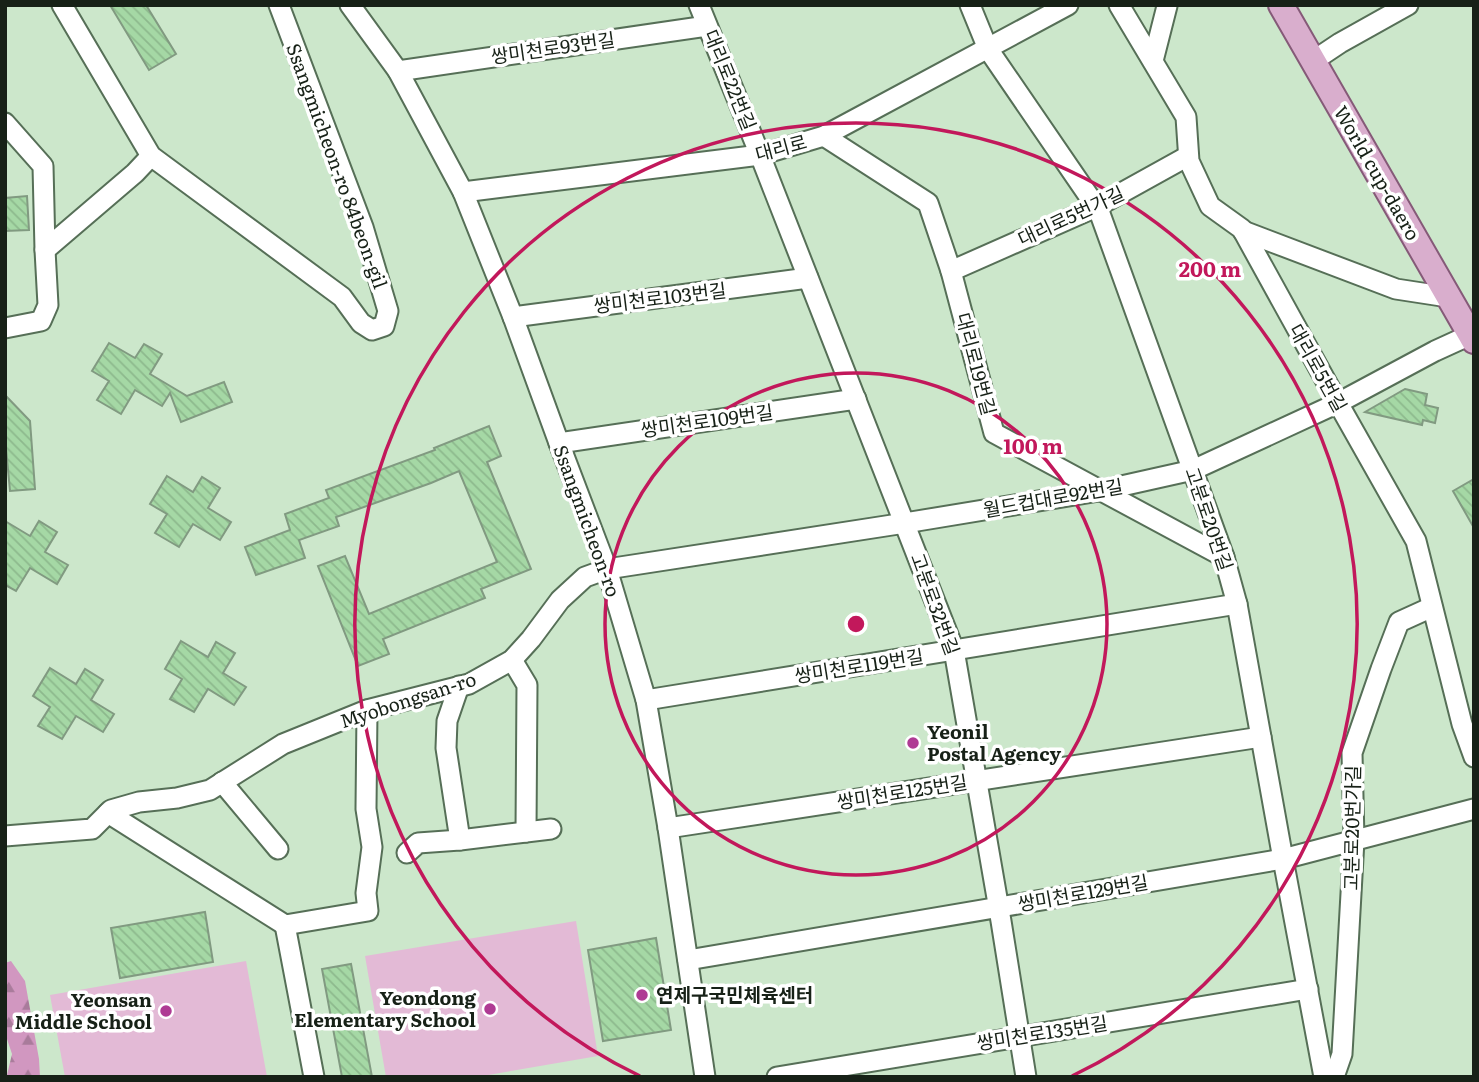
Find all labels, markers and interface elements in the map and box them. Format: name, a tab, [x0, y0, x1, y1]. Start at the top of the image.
street label: 쌍미천로93번길	[489, 24, 617, 70]
street label: 대리로22번길	[698, 25, 764, 134]
street label: Ssangmicheon-ro 84beon-gil	[280, 39, 395, 292]
street label: World cup-daero	[1328, 100, 1428, 245]
street label: 대리로	[752, 127, 810, 167]
street label: 대리로5번가길	[1013, 178, 1128, 252]
text: 200 m	[1179, 252, 1241, 283]
street label: 쌍미천로103번길	[592, 275, 728, 319]
street label: 대리로19번길	[950, 309, 1004, 418]
street label: 대리로5번길	[1283, 318, 1355, 417]
street label: 쌍미천로109번길	[639, 397, 775, 443]
text: 100 m	[1003, 429, 1063, 460]
street label: Ssangmicheon-ro	[547, 441, 628, 601]
street label: 고분로20번길	[1179, 463, 1241, 574]
street label: 월드컵대로92번길	[981, 471, 1125, 523]
street label: 고분로32번길	[905, 549, 967, 659]
centre of rings	[844, 612, 868, 636]
street label: 쌍미천로119번길	[792, 641, 925, 689]
street label: Myobongsan-ro	[336, 664, 479, 734]
place label: Yeonil Postal Agency	[927, 717, 1061, 767]
marker: Yeonil Postal Agency	[905, 735, 921, 751]
street label: 고분로20번가길	[1336, 765, 1366, 891]
street label: 쌍미천로125번길	[835, 767, 969, 815]
street label: 쌍미천로129번길	[1015, 867, 1150, 917]
place label: 연제구국민체육센터	[656, 980, 813, 1008]
place label: Yeondong Elementary School	[294, 983, 476, 1033]
place label: Yeonsan Middle School	[15, 985, 152, 1035]
marker: 연제구국민체육센터	[634, 987, 650, 1003]
marker: Yeondong Elementary School	[482, 1001, 498, 1017]
marker: Yeonsan Middle School	[158, 1003, 174, 1019]
street label: 쌍미천로135번길	[974, 1008, 1109, 1056]

